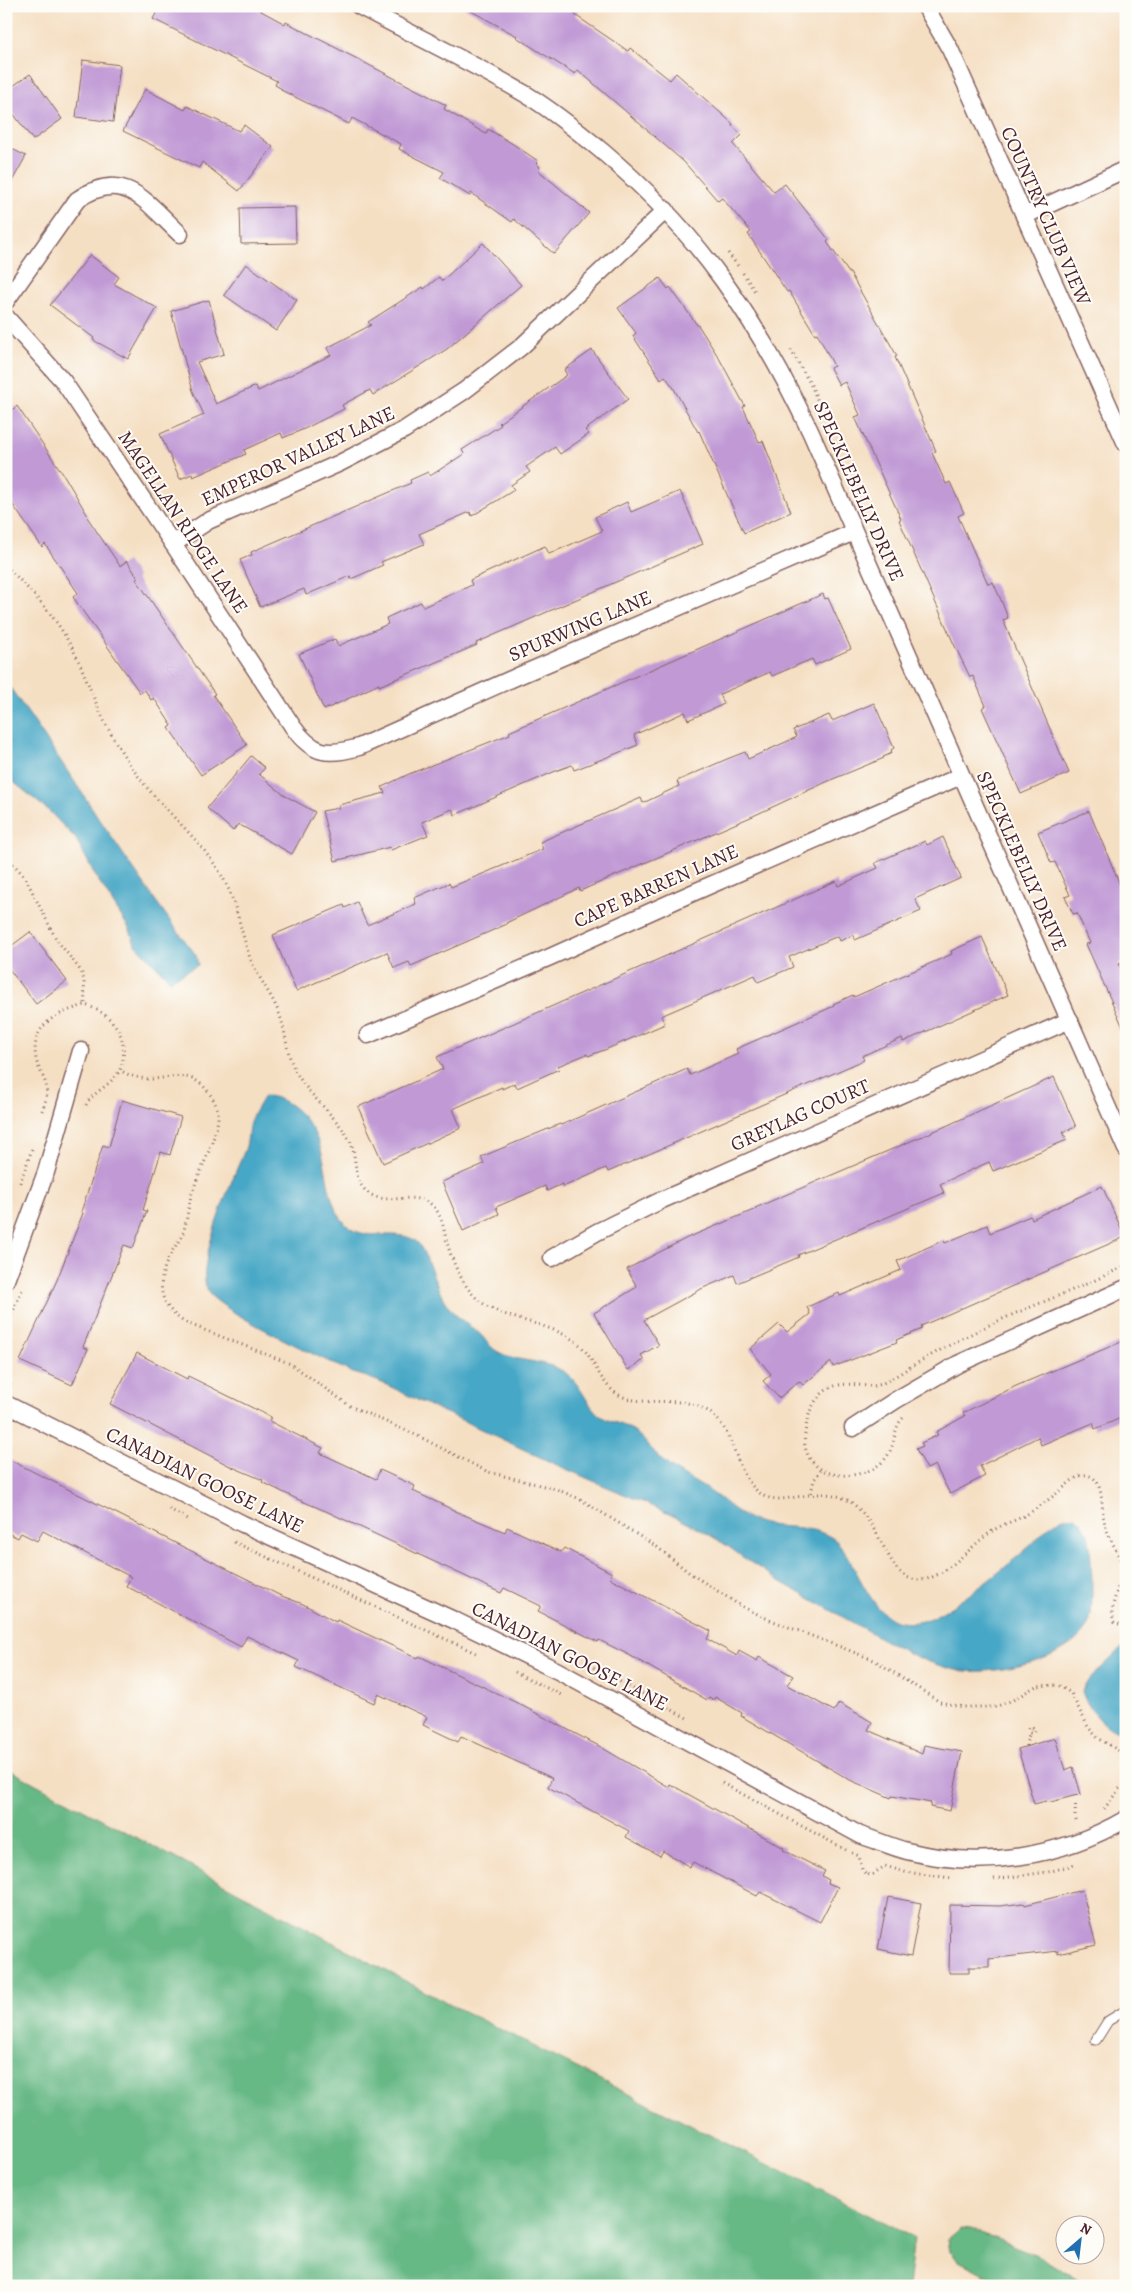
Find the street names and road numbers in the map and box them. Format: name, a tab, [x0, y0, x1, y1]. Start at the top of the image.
street label: COUNTRY CLUB VIEW	[994, 122, 1098, 310]
street label: SPECKLEBELLY DRIVE	[807, 397, 911, 585]
street label: EMPEROR VALLEY LANE	[197, 399, 399, 513]
street label: MAGELLAN RIDGE LANE	[112, 425, 254, 619]
street label: SPURWING LANE	[504, 584, 656, 668]
street label: SPECKLEBELLY DRIVE	[970, 767, 1074, 955]
street label: CAPE BARREN LANE	[569, 838, 743, 934]
street label: GREYLAG COURT	[726, 1072, 874, 1158]
street label: CANADIAN GOOSE LANE	[102, 1420, 308, 1540]
street label: CANADIAN GOOSE LANE	[467, 1595, 673, 1717]

